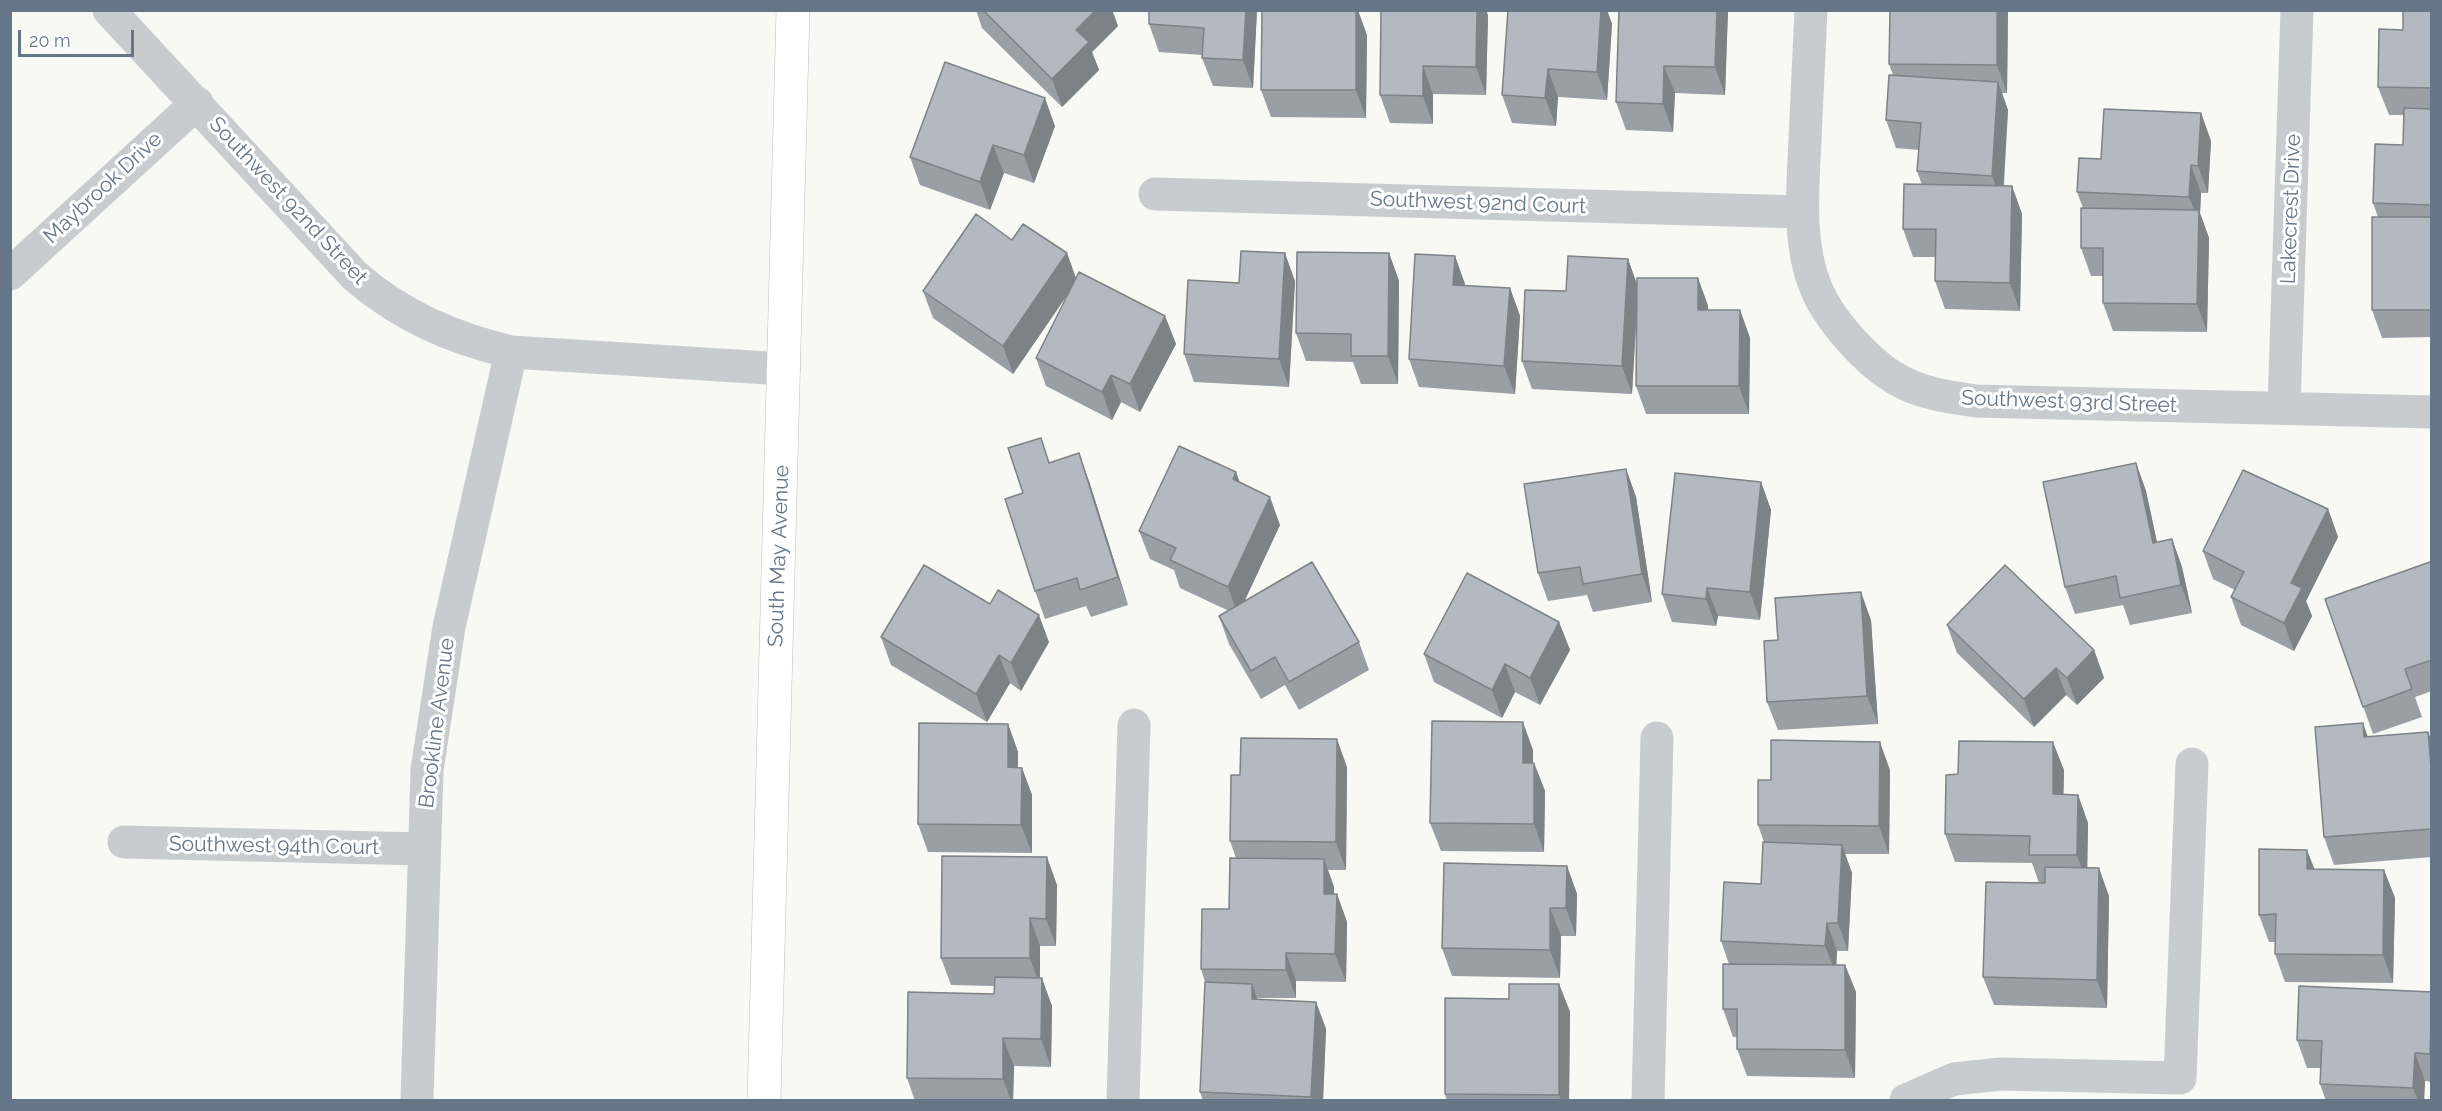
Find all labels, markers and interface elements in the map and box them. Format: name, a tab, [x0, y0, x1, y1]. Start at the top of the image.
scale bar	[21, 18, 136, 56]
text: 20 m	[29, 30, 71, 51]
street label: Southwest 92nd Street	[204, 112, 372, 290]
street label: Maybrook Drive	[39, 127, 167, 249]
street label: Lakecrest Drive	[2276, 134, 2306, 284]
street label: Southwest 92nd Court	[1370, 187, 1586, 219]
street label: Southwest 93rd Street	[1961, 386, 2177, 418]
street label: South May Avenue	[763, 465, 795, 647]
street label: Brookline Avenue	[414, 637, 460, 809]
street label: Southwest 94th Court	[169, 832, 379, 860]

